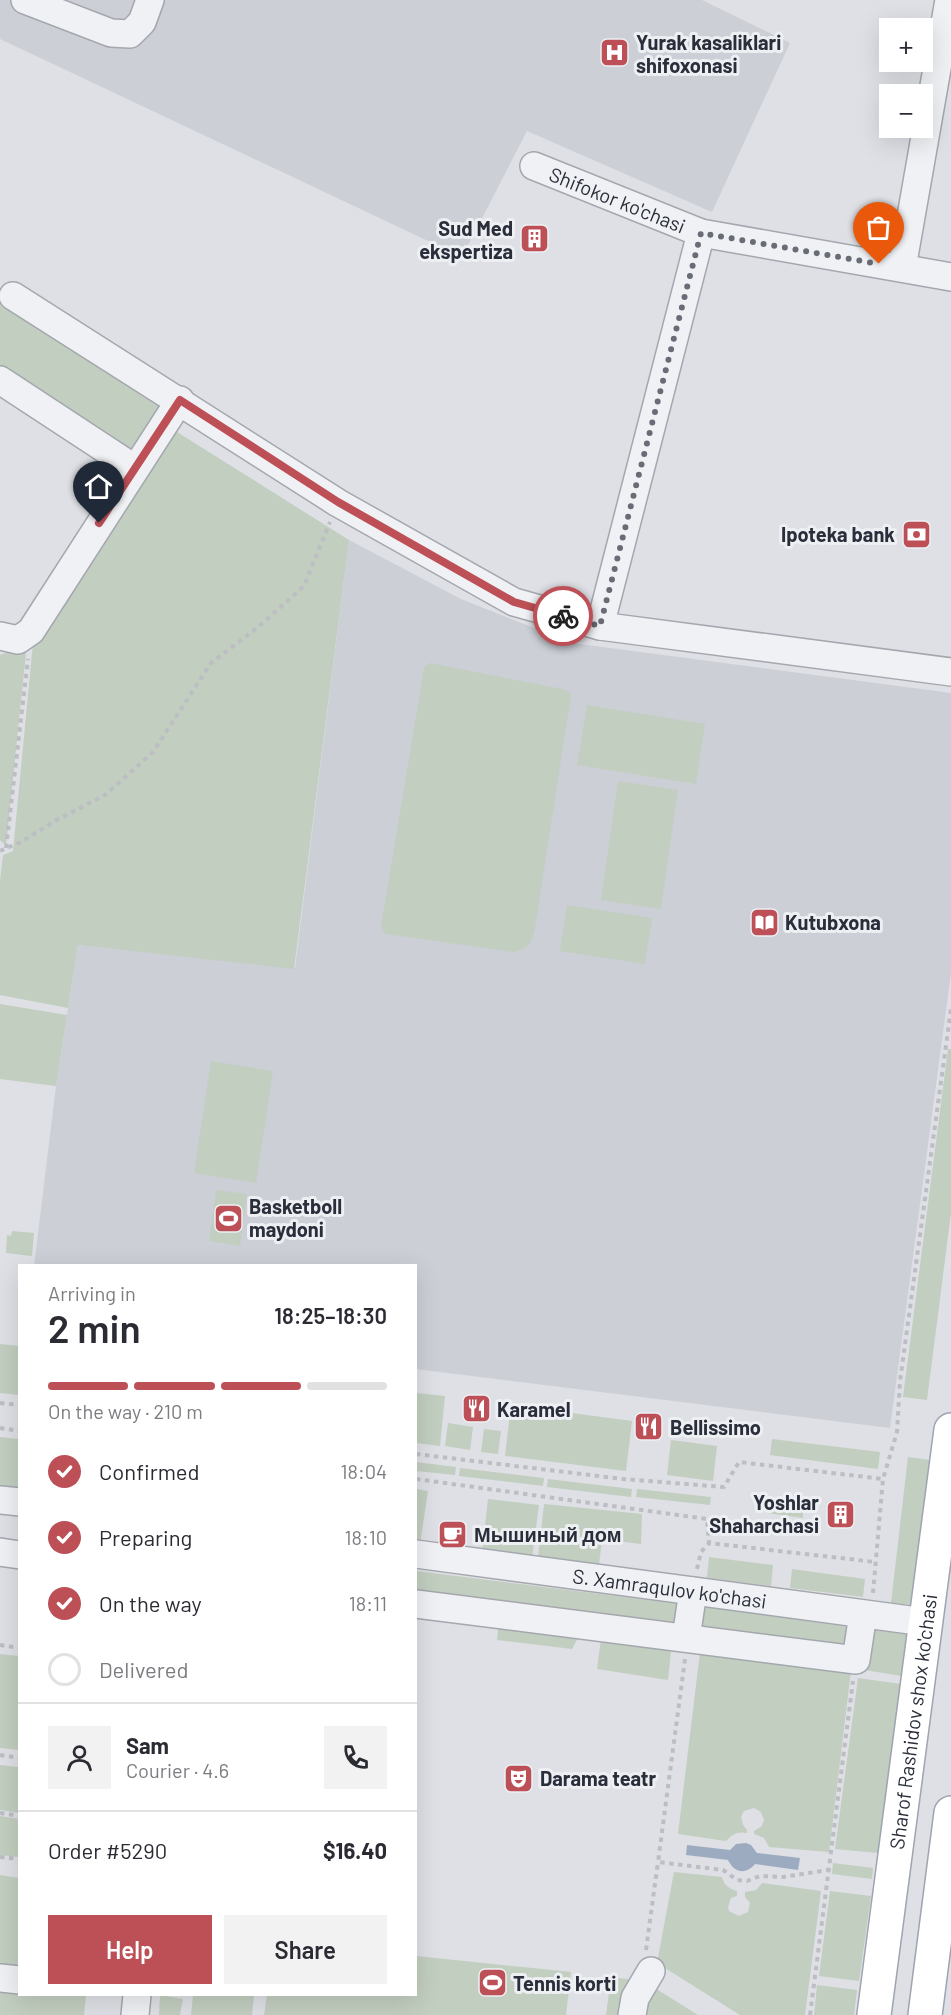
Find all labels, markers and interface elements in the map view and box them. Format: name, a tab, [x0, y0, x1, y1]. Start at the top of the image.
map controls	[879, 18, 933, 138]
button: +	[879, 18, 933, 72]
place label: Yurak kasaliklari shifoxonasi	[636, 30, 781, 77]
hospital icon: Yurak kasaliklari shifoxonasi	[599, 37, 631, 69]
button: −	[879, 84, 933, 138]
street label: Shifokor ko'chasi	[546, 161, 689, 238]
pin	[853, 202, 904, 264]
icon: bag	[862, 211, 895, 244]
place label: Sud Med ekspertiza	[419, 216, 513, 263]
building icon: Sud Med ekspertiza	[518, 223, 550, 255]
pin	[73, 461, 124, 523]
icon: home	[82, 470, 115, 503]
bank icon: Ipoteka bank	[900, 518, 932, 550]
place label: Ipoteka bank	[781, 522, 895, 546]
courier	[533, 586, 593, 646]
icon: bike	[547, 600, 580, 633]
library icon: Kutubxona	[748, 906, 780, 938]
place label: Kutubxona	[785, 910, 881, 934]
place label: Basketboll maydoni	[249, 1194, 342, 1241]
sports icon: Basketboll maydoni	[212, 1202, 244, 1234]
text: Arriving in	[48, 1281, 136, 1305]
text: 18:25–18:30	[274, 1302, 387, 1328]
text: 2 min	[48, 1304, 141, 1351]
restaurant icon: Karamel	[460, 1393, 492, 1425]
place label: Karamel	[497, 1397, 571, 1421]
text: On the way · 210 m	[48, 1399, 203, 1423]
restaurant icon: Bellissimo	[633, 1411, 665, 1443]
place label: Bellissimo	[670, 1415, 761, 1439]
icon: check	[48, 1455, 81, 1488]
text: Confirmed	[99, 1458, 199, 1484]
text: 18:04	[340, 1459, 387, 1483]
place label: Yoshlar Shaharchasi	[709, 1490, 819, 1537]
building icon: Yoshlar Shaharchasi	[824, 1498, 856, 1530]
cafe icon: Мышиный дом	[437, 1518, 469, 1550]
icon: check	[48, 1521, 81, 1554]
place label: Мышиный дом	[474, 1522, 622, 1546]
text: Preparing	[99, 1524, 192, 1550]
text: 18:10	[345, 1525, 387, 1549]
street label: S. Xamraqulov ko'chasi	[571, 1563, 768, 1613]
icon: check	[48, 1587, 81, 1620]
text: On the way	[99, 1590, 202, 1616]
text: 18:11	[349, 1591, 387, 1615]
street label: Sharof Rashidov shox ko'chasi	[884, 1592, 941, 1851]
text: Delivered	[99, 1656, 188, 1682]
button: person	[48, 1726, 111, 1789]
button: phone	[324, 1726, 387, 1789]
text: Sam	[126, 1732, 169, 1758]
text: Courier · 4.6	[126, 1758, 229, 1782]
theatre icon: Darama teatr	[503, 1762, 535, 1794]
place label: Darama teatr	[540, 1766, 656, 1790]
text: Order #5290	[48, 1837, 167, 1863]
text: $16.40	[323, 1837, 387, 1863]
button: Help	[48, 1915, 212, 1984]
button: Share	[224, 1915, 387, 1984]
sports icon: Tennis korti	[476, 1967, 508, 1999]
place label: Tennis korti	[513, 1971, 616, 1995]

